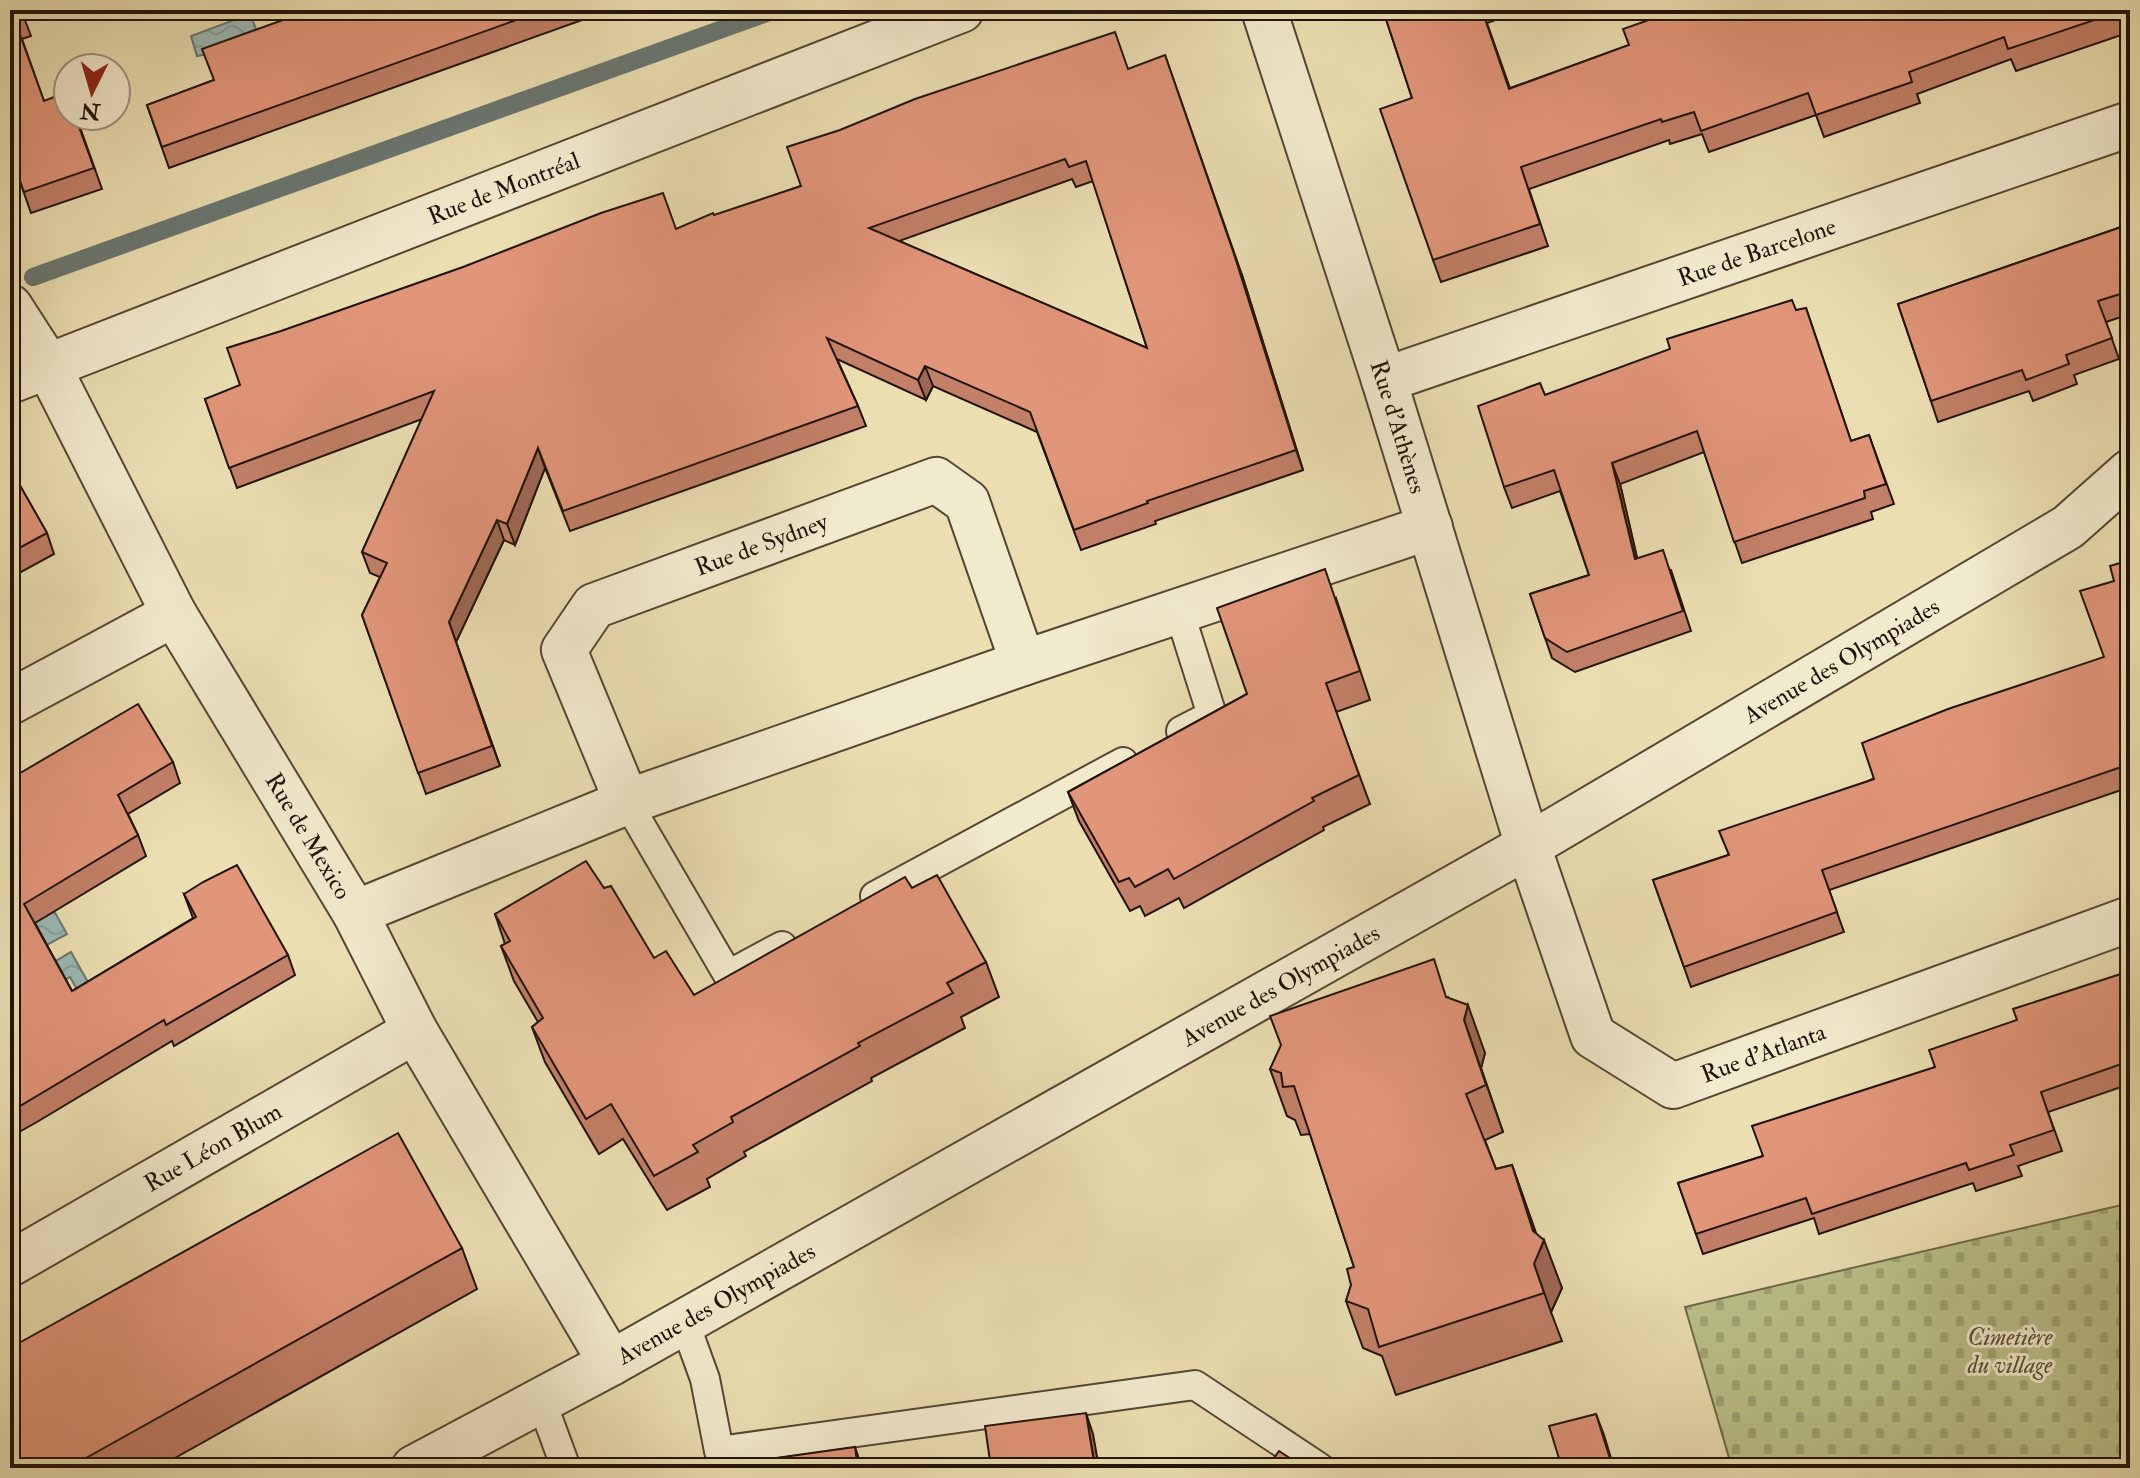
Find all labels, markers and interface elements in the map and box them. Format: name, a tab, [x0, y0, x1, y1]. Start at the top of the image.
north arrow	[52, 52, 132, 132]
text: N	[79, 96, 102, 126]
street label: Rue de Montréal	[423, 145, 584, 232]
street label: Rue de Barcelone	[1673, 211, 1840, 294]
street label: Rue d'Athènes	[1363, 356, 1433, 497]
street label: Rue de Sydney	[691, 506, 833, 584]
street label: Avenue des Olympiades	[1737, 591, 1945, 732]
street label: Rue de Mexico	[258, 767, 358, 905]
street label: Avenue des Olympiades	[1175, 918, 1386, 1055]
street label: Rue d'Atlanta	[1697, 1016, 1831, 1090]
street label: Rue Léon Blum	[139, 1096, 288, 1199]
street label: Avenue des Olympiades	[611, 1236, 821, 1373]
park label: Cimetière du village	[1967, 1322, 2053, 1381]

